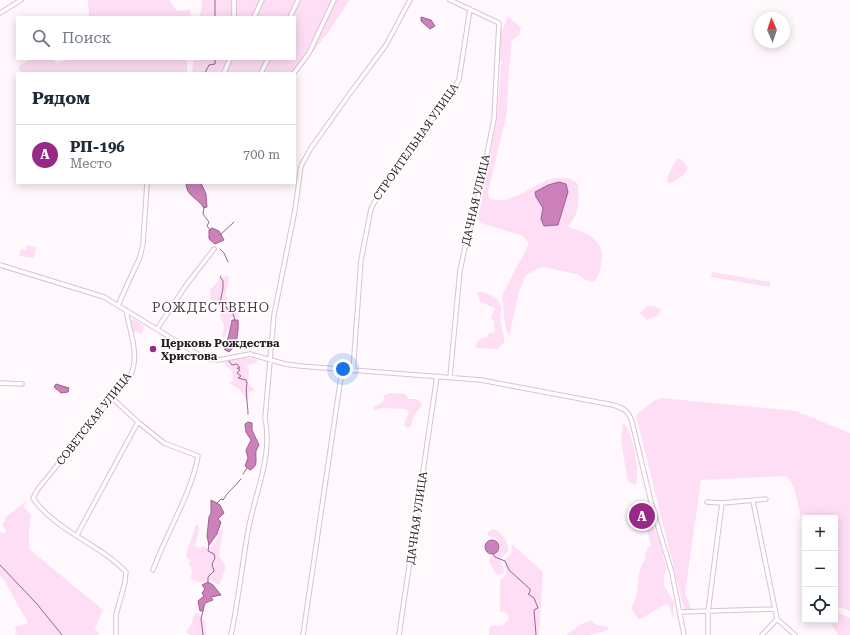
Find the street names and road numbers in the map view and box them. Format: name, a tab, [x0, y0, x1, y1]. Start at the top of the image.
street label: СТРОИТЕЛЬНАЯ УЛИЦА	[371, 81, 462, 203]
street label: ДАЧНАЯ УЛИЦА	[459, 153, 493, 247]
street label: СОВЕТСКАЯ УЛИЦА	[54, 370, 134, 468]
street label: ДАЧНАЯ УЛИЦА	[404, 471, 430, 565]

